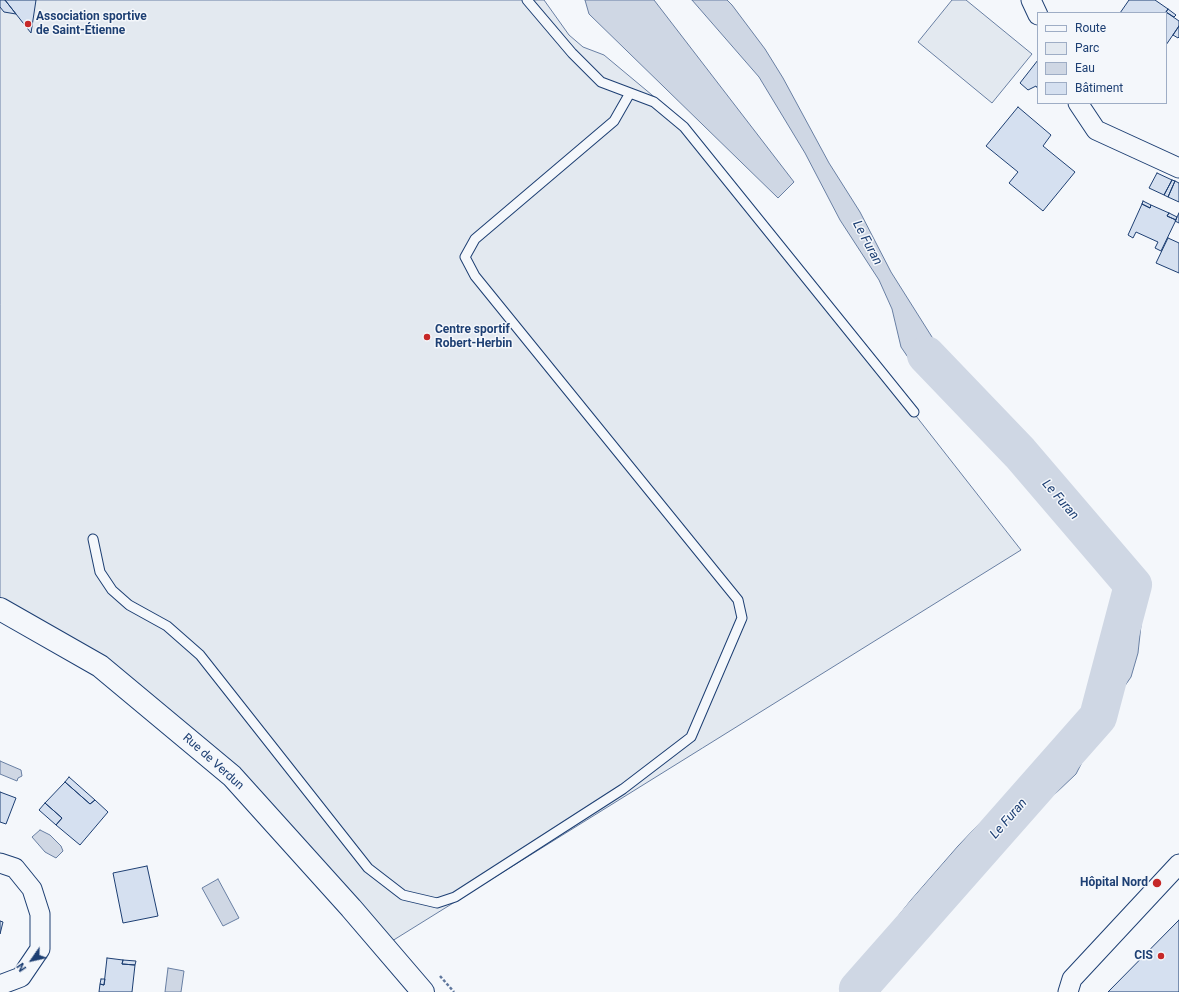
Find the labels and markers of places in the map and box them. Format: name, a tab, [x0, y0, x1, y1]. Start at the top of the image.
place label: Association sportive de Saint-Étienne	[36, 10, 147, 38]
marker: Association sportive de Saint-Étienne	[23, 19, 33, 29]
place label: Centre sportif Robert-Herbin	[435, 323, 512, 351]
marker: Centre sportif Robert-Herbin	[422, 332, 432, 342]
place label: Hôpital Nord	[1080, 876, 1148, 890]
marker: Hôpital Nord	[1151, 877, 1163, 889]
place label: CIS	[1134, 949, 1153, 963]
marker: CIS	[1156, 951, 1166, 961]

